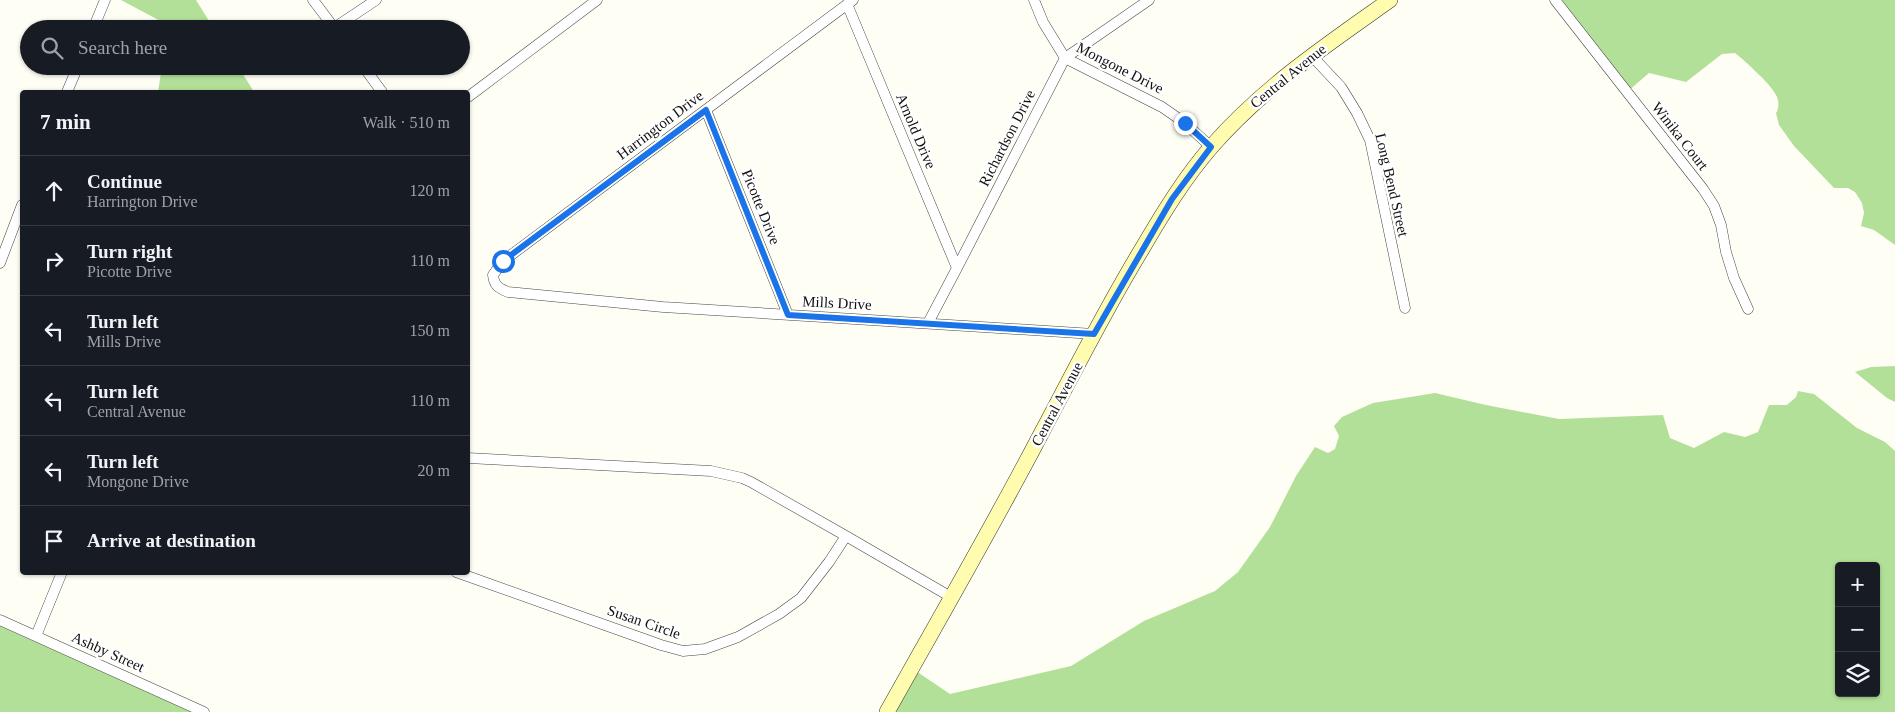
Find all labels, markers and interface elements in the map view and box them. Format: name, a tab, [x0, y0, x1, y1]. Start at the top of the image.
search box	[20, 20, 470, 75]
icon: search	[38, 34, 66, 62]
text: Search here	[78, 37, 167, 58]
street label: Mongone Drive	[1074, 39, 1166, 97]
street label: Central Avenue	[1247, 40, 1329, 111]
street label: Harrington Drive	[614, 87, 707, 163]
street label: Richardson Drive	[976, 87, 1038, 189]
street label: Arnold Drive	[893, 91, 939, 171]
street label: Winika Court	[1649, 99, 1712, 174]
text: 7 min	[40, 110, 91, 134]
route end	[1174, 112, 1197, 135]
text: Walk · 510 m	[363, 114, 450, 131]
street label: Long Bend Street	[1372, 132, 1412, 239]
street label: Picotte Drive	[739, 167, 783, 247]
text: Continue	[87, 171, 162, 192]
icon: ahead	[40, 177, 68, 205]
text: 120 m	[410, 182, 450, 199]
text: Harrington Drive	[87, 193, 198, 210]
text: Turn right	[87, 241, 172, 262]
icon: right	[40, 247, 68, 275]
route start	[492, 250, 515, 273]
text: 110 m	[410, 252, 450, 269]
text: Picotte Drive	[87, 263, 172, 280]
street label: Mills Drive	[802, 293, 872, 313]
text: Turn left	[87, 311, 159, 332]
icon: left	[40, 317, 68, 345]
text: 150 m	[410, 322, 450, 339]
text: Mills Drive	[87, 333, 161, 350]
street label: Central Avenue	[1028, 359, 1086, 449]
text: Turn left	[87, 381, 159, 402]
icon: left	[40, 387, 68, 415]
text: 110 m	[410, 392, 450, 409]
text: Central Avenue	[87, 403, 186, 420]
text: Turn left	[87, 451, 159, 472]
icon: left	[40, 457, 68, 485]
text: 20 m	[418, 462, 450, 479]
text: Mongone Drive	[87, 473, 189, 490]
icon: arrive	[40, 527, 68, 555]
text: Arrive at destination	[87, 530, 256, 551]
map controls	[1835, 562, 1880, 697]
button: +	[1835, 562, 1880, 607]
street label: Susan Circle	[605, 602, 683, 642]
button: −	[1835, 607, 1880, 652]
street label: Ashby Street	[69, 629, 148, 675]
button: layers	[1835, 652, 1880, 697]

